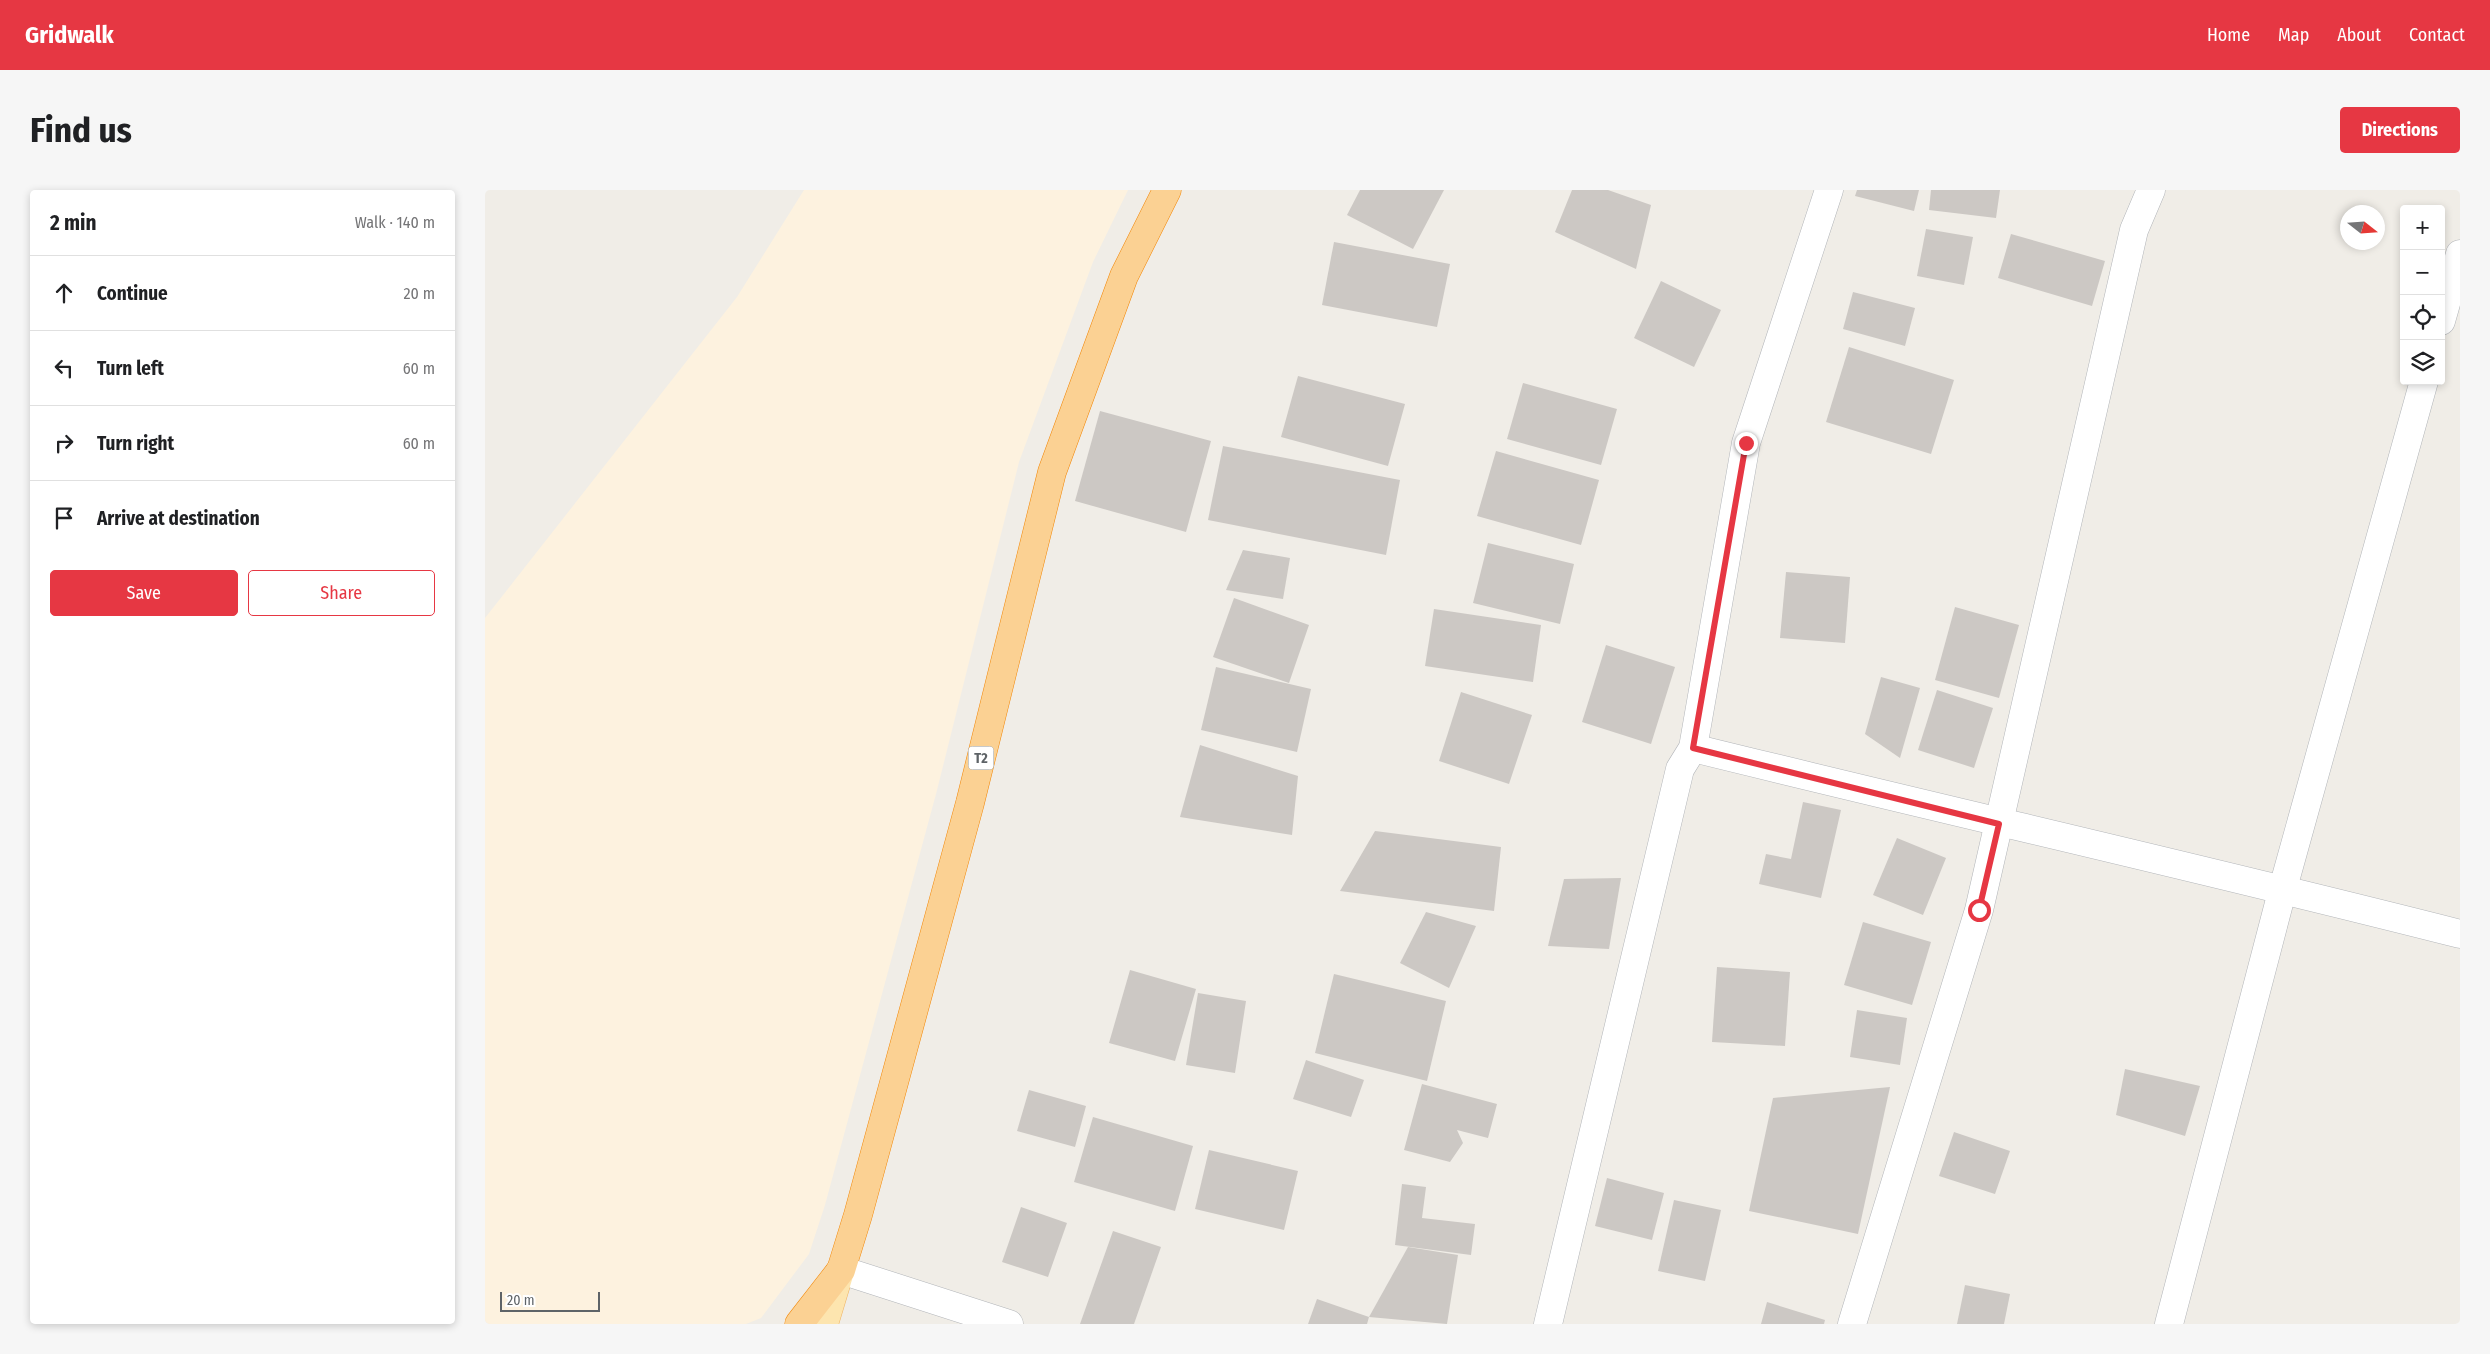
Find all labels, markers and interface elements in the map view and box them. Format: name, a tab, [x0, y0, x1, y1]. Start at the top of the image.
text: Gridwalk	[25, 21, 114, 49]
text: Home	[2207, 24, 2250, 46]
text: Map	[2278, 24, 2309, 46]
text: About	[2337, 24, 2381, 46]
text: Contact	[2409, 24, 2465, 46]
button: Directions	[2340, 107, 2460, 153]
text: Find us	[30, 109, 132, 151]
north arrow	[2340, 205, 2385, 250]
map controls	[2400, 205, 2445, 385]
button: +	[2400, 205, 2445, 250]
text: 2 min	[50, 210, 97, 236]
text: Walk · 140 m	[355, 213, 435, 232]
button: −	[2400, 250, 2445, 295]
icon: ahead	[50, 279, 78, 307]
text: Continue	[97, 282, 168, 305]
text: 20 m	[404, 284, 435, 303]
button: locate	[2400, 295, 2445, 340]
button: layers	[2400, 340, 2445, 385]
icon: left	[50, 354, 78, 382]
text: Turn left	[97, 357, 164, 380]
text: 60 m	[403, 359, 435, 378]
icon: right	[50, 429, 78, 457]
text: Turn right	[97, 432, 174, 455]
route end	[1735, 432, 1758, 455]
text: 60 m	[403, 434, 435, 453]
icon: arrive	[50, 504, 78, 532]
text: Arrive at destination	[97, 507, 260, 530]
button: Save	[50, 570, 238, 616]
button: Share	[248, 570, 435, 616]
road number: T2	[969, 746, 993, 770]
route start	[1968, 899, 1991, 922]
scale bar	[500, 1289, 600, 1312]
text: 20 m	[507, 1292, 535, 1309]

